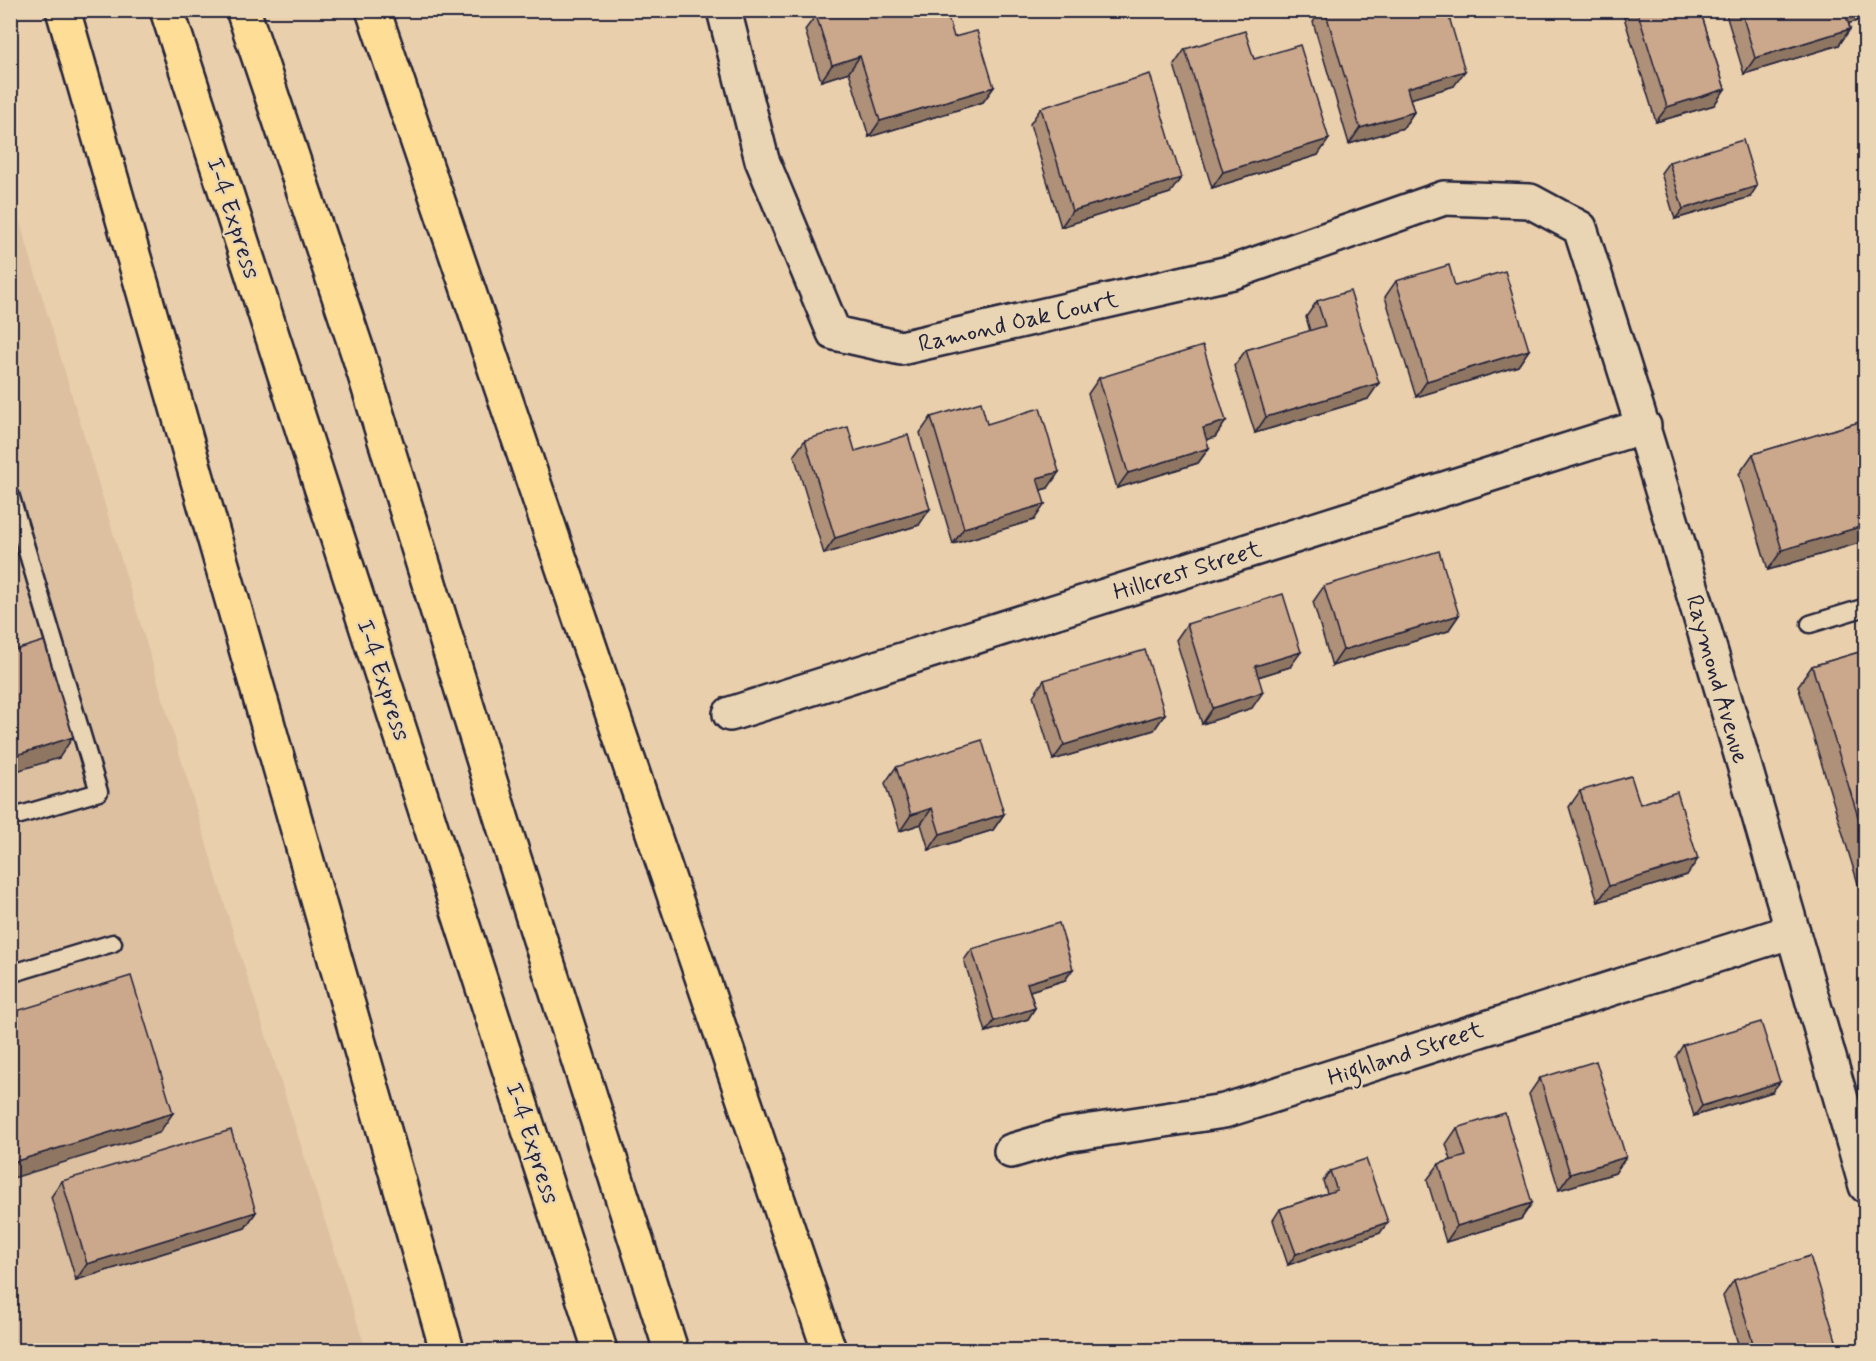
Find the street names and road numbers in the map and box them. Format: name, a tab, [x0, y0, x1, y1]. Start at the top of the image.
street label: I-4 Express	[198, 154, 267, 283]
street label: Ramond Oak Court	[915, 284, 1121, 361]
street label: Hillcrest Street	[1109, 534, 1265, 609]
street label: Raymond Avenue	[1678, 591, 1755, 767]
street label: I-4 Express	[348, 616, 417, 745]
street label: Highland Street	[1324, 1015, 1488, 1097]
street label: I-4 Express	[497, 1079, 566, 1208]

